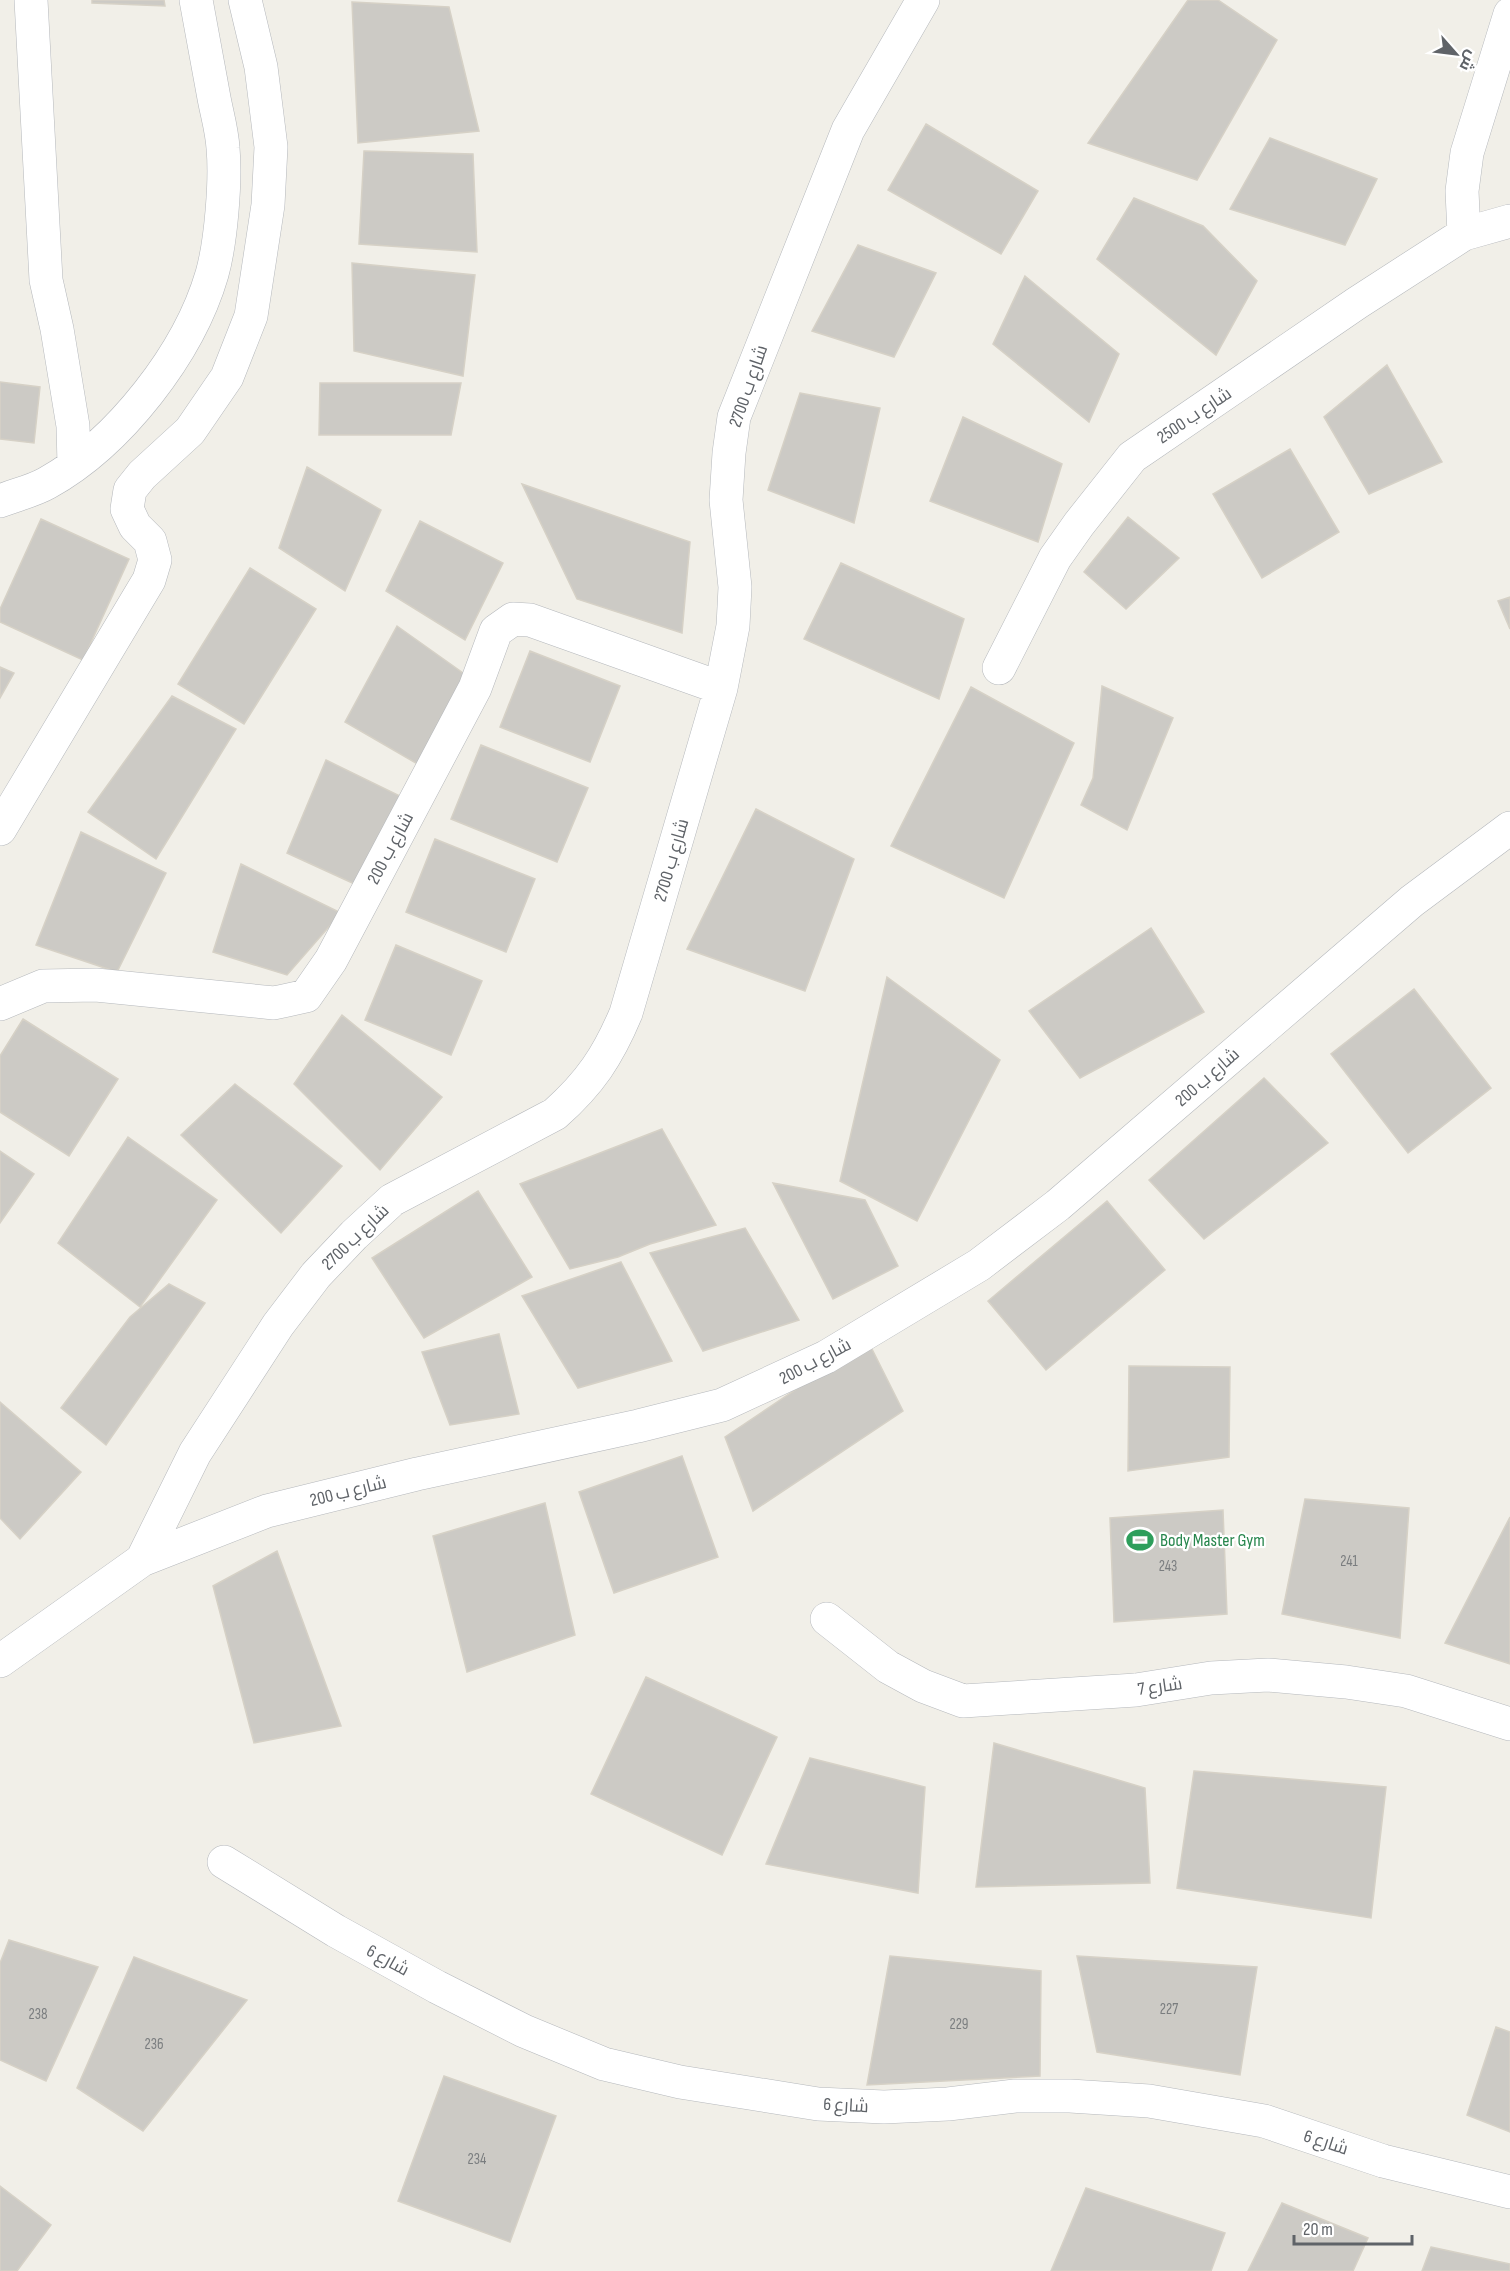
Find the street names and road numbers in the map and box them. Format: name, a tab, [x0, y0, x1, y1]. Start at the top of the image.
street label: شارع ب 2700	[725, 342, 773, 430]
street label: شارع ب 2500	[1153, 383, 1236, 449]
street label: شارع ب 200	[363, 809, 419, 888]
street label: شارع ب 2700	[650, 816, 694, 904]
street label: شارع ب 200	[1171, 1044, 1244, 1112]
street label: شارع ب 2700	[317, 1200, 394, 1275]
street label: شارع ب 200	[776, 1334, 855, 1390]
street label: شارع ب 200	[308, 1472, 389, 1512]
street label: شارع 7	[1136, 1673, 1184, 1701]
street label: شارع 6	[362, 1940, 413, 1982]
street label: شارع 6	[823, 2094, 869, 2118]
street label: شارع 6	[1301, 2125, 1351, 2160]

